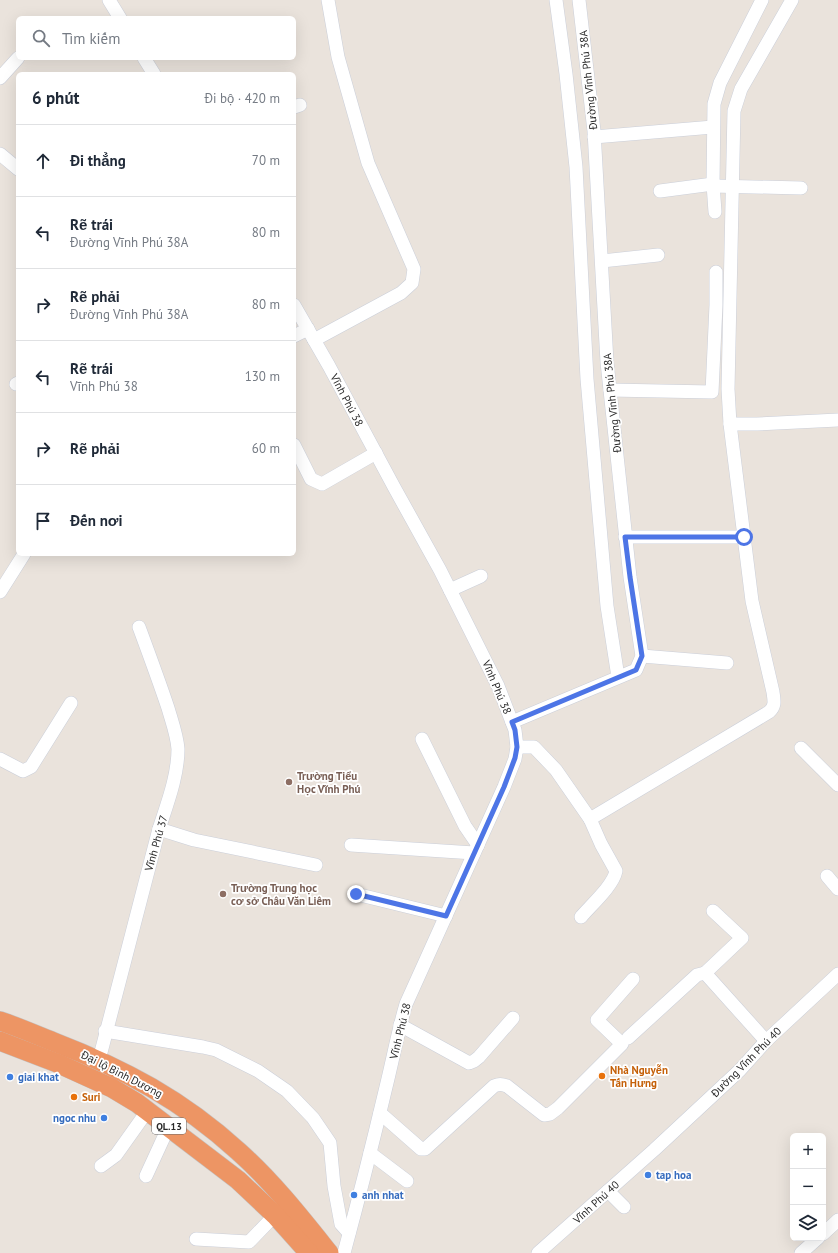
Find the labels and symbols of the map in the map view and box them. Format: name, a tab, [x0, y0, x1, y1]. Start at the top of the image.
street label: Đường Vĩnh Phú 38A	[576, 29, 600, 131]
street label: Đường Vĩnh Phú 38A	[600, 352, 624, 454]
street label: Vĩnh Phú 38	[327, 371, 367, 429]
route start	[735, 528, 753, 546]
street label: Vĩnh Phú 38	[479, 657, 515, 716]
place label: Trường Tiểu Học Vĩnh Phú	[297, 769, 361, 796]
marker: Trường Tiểu Học Vĩnh Phú	[284, 777, 294, 787]
street label: Vĩnh Phú 37	[141, 814, 171, 873]
place label: Trường Trung học cơ sở Châu Văn Liêm	[231, 881, 331, 908]
route end	[347, 885, 365, 903]
marker: Trường Trung học cơ sở Châu Văn Liêm	[218, 889, 228, 899]
street label: Vĩnh Phú 38	[386, 1002, 414, 1061]
street label: Đường Vĩnh Phú 40	[707, 1024, 784, 1101]
street label: Đại lộ Bình Dương	[78, 1047, 165, 1101]
place label: Nhà Nguyễn Tấn Hưng	[610, 1063, 668, 1090]
place label: giai khat	[18, 1070, 59, 1084]
marker: Nhà Nguyễn Tấn Hưng	[597, 1071, 607, 1081]
marker: giai khat	[5, 1072, 15, 1082]
place label: Suri	[82, 1090, 101, 1104]
marker: Suri	[69, 1092, 79, 1102]
place label: ngoc nhu	[53, 1111, 96, 1125]
marker: ngoc nhu	[99, 1113, 109, 1123]
road number: QL.13	[152, 1118, 186, 1134]
place label: tap hoa	[656, 1168, 691, 1182]
marker: tap hoa	[643, 1170, 653, 1180]
street label: Vĩnh Phú 40	[569, 1178, 622, 1227]
place label: anh nhat	[362, 1188, 404, 1202]
marker: anh nhat	[349, 1190, 359, 1200]

